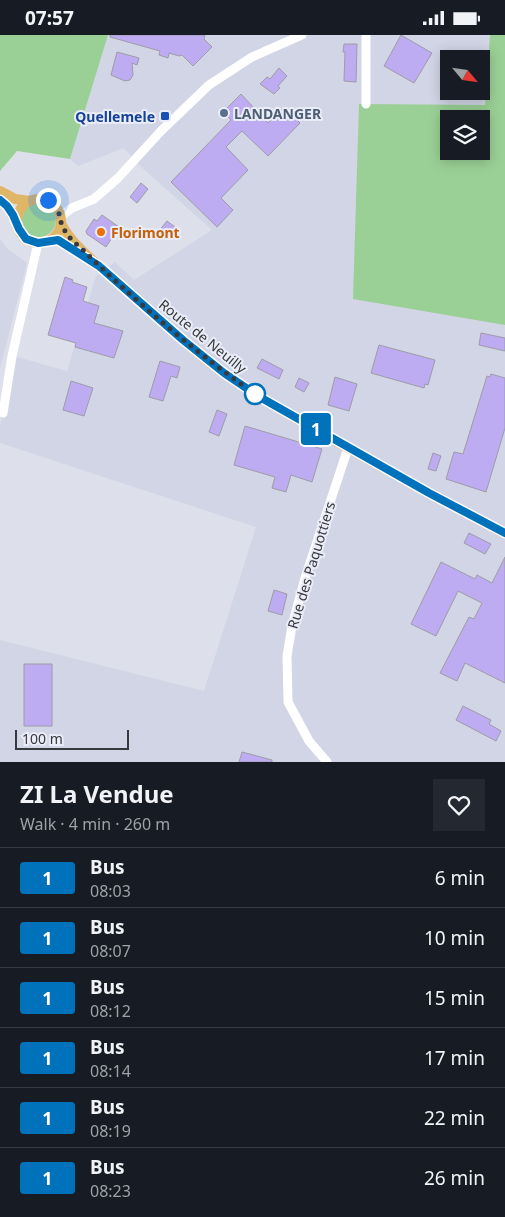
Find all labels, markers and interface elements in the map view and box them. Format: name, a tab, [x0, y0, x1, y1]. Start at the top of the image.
text: 07:57	[25, 5, 74, 31]
north arrow	[440, 50, 490, 100]
map controls	[440, 50, 490, 160]
place label: LANDANGER	[234, 104, 322, 123]
place label: Quellemele	[75, 107, 155, 126]
marker: LANDANGER	[218, 107, 230, 119]
marker: Quellemele	[159, 110, 171, 122]
button: layers	[440, 110, 490, 160]
your location	[36, 188, 61, 213]
place label: Florimont	[111, 223, 180, 242]
marker: Florimont	[95, 226, 107, 238]
street label: Route de Neuilly	[155, 295, 252, 378]
unlabelled marker	[244, 383, 266, 405]
line badge: 1	[300, 413, 332, 445]
text: 1	[311, 417, 321, 441]
street label: Rue des Paquottiers	[283, 499, 339, 631]
scale bar	[15, 727, 129, 750]
text: 100 m	[22, 729, 63, 748]
text: ZI La Vendue	[20, 777, 174, 810]
button: heart	[433, 779, 485, 831]
text: Walk · 4 min · 260 m	[20, 813, 170, 835]
text: Bus	[90, 854, 125, 880]
text: 6 min	[435, 865, 485, 891]
text: 1	[42, 866, 53, 890]
text: 08:03	[90, 880, 131, 902]
text: Bus	[90, 914, 125, 940]
text: 10 min	[424, 925, 485, 951]
text: 1	[42, 926, 53, 950]
text: 08:07	[90, 940, 131, 962]
text: Bus	[90, 974, 125, 1000]
text: 15 min	[424, 985, 485, 1011]
text: 1	[42, 986, 53, 1010]
text: 08:12	[90, 1000, 131, 1022]
text: Bus	[90, 1034, 125, 1060]
text: 17 min	[424, 1045, 485, 1071]
text: 1	[42, 1046, 53, 1070]
text: 08:14	[90, 1060, 131, 1082]
text: Bus	[90, 1094, 125, 1120]
text: 22 min	[424, 1105, 485, 1131]
text: 1	[42, 1106, 53, 1130]
text: 08:19	[90, 1120, 131, 1142]
text: Bus	[90, 1154, 125, 1180]
text: 26 min	[424, 1165, 485, 1191]
text: 1	[42, 1166, 53, 1190]
text: 08:23	[90, 1180, 131, 1202]

